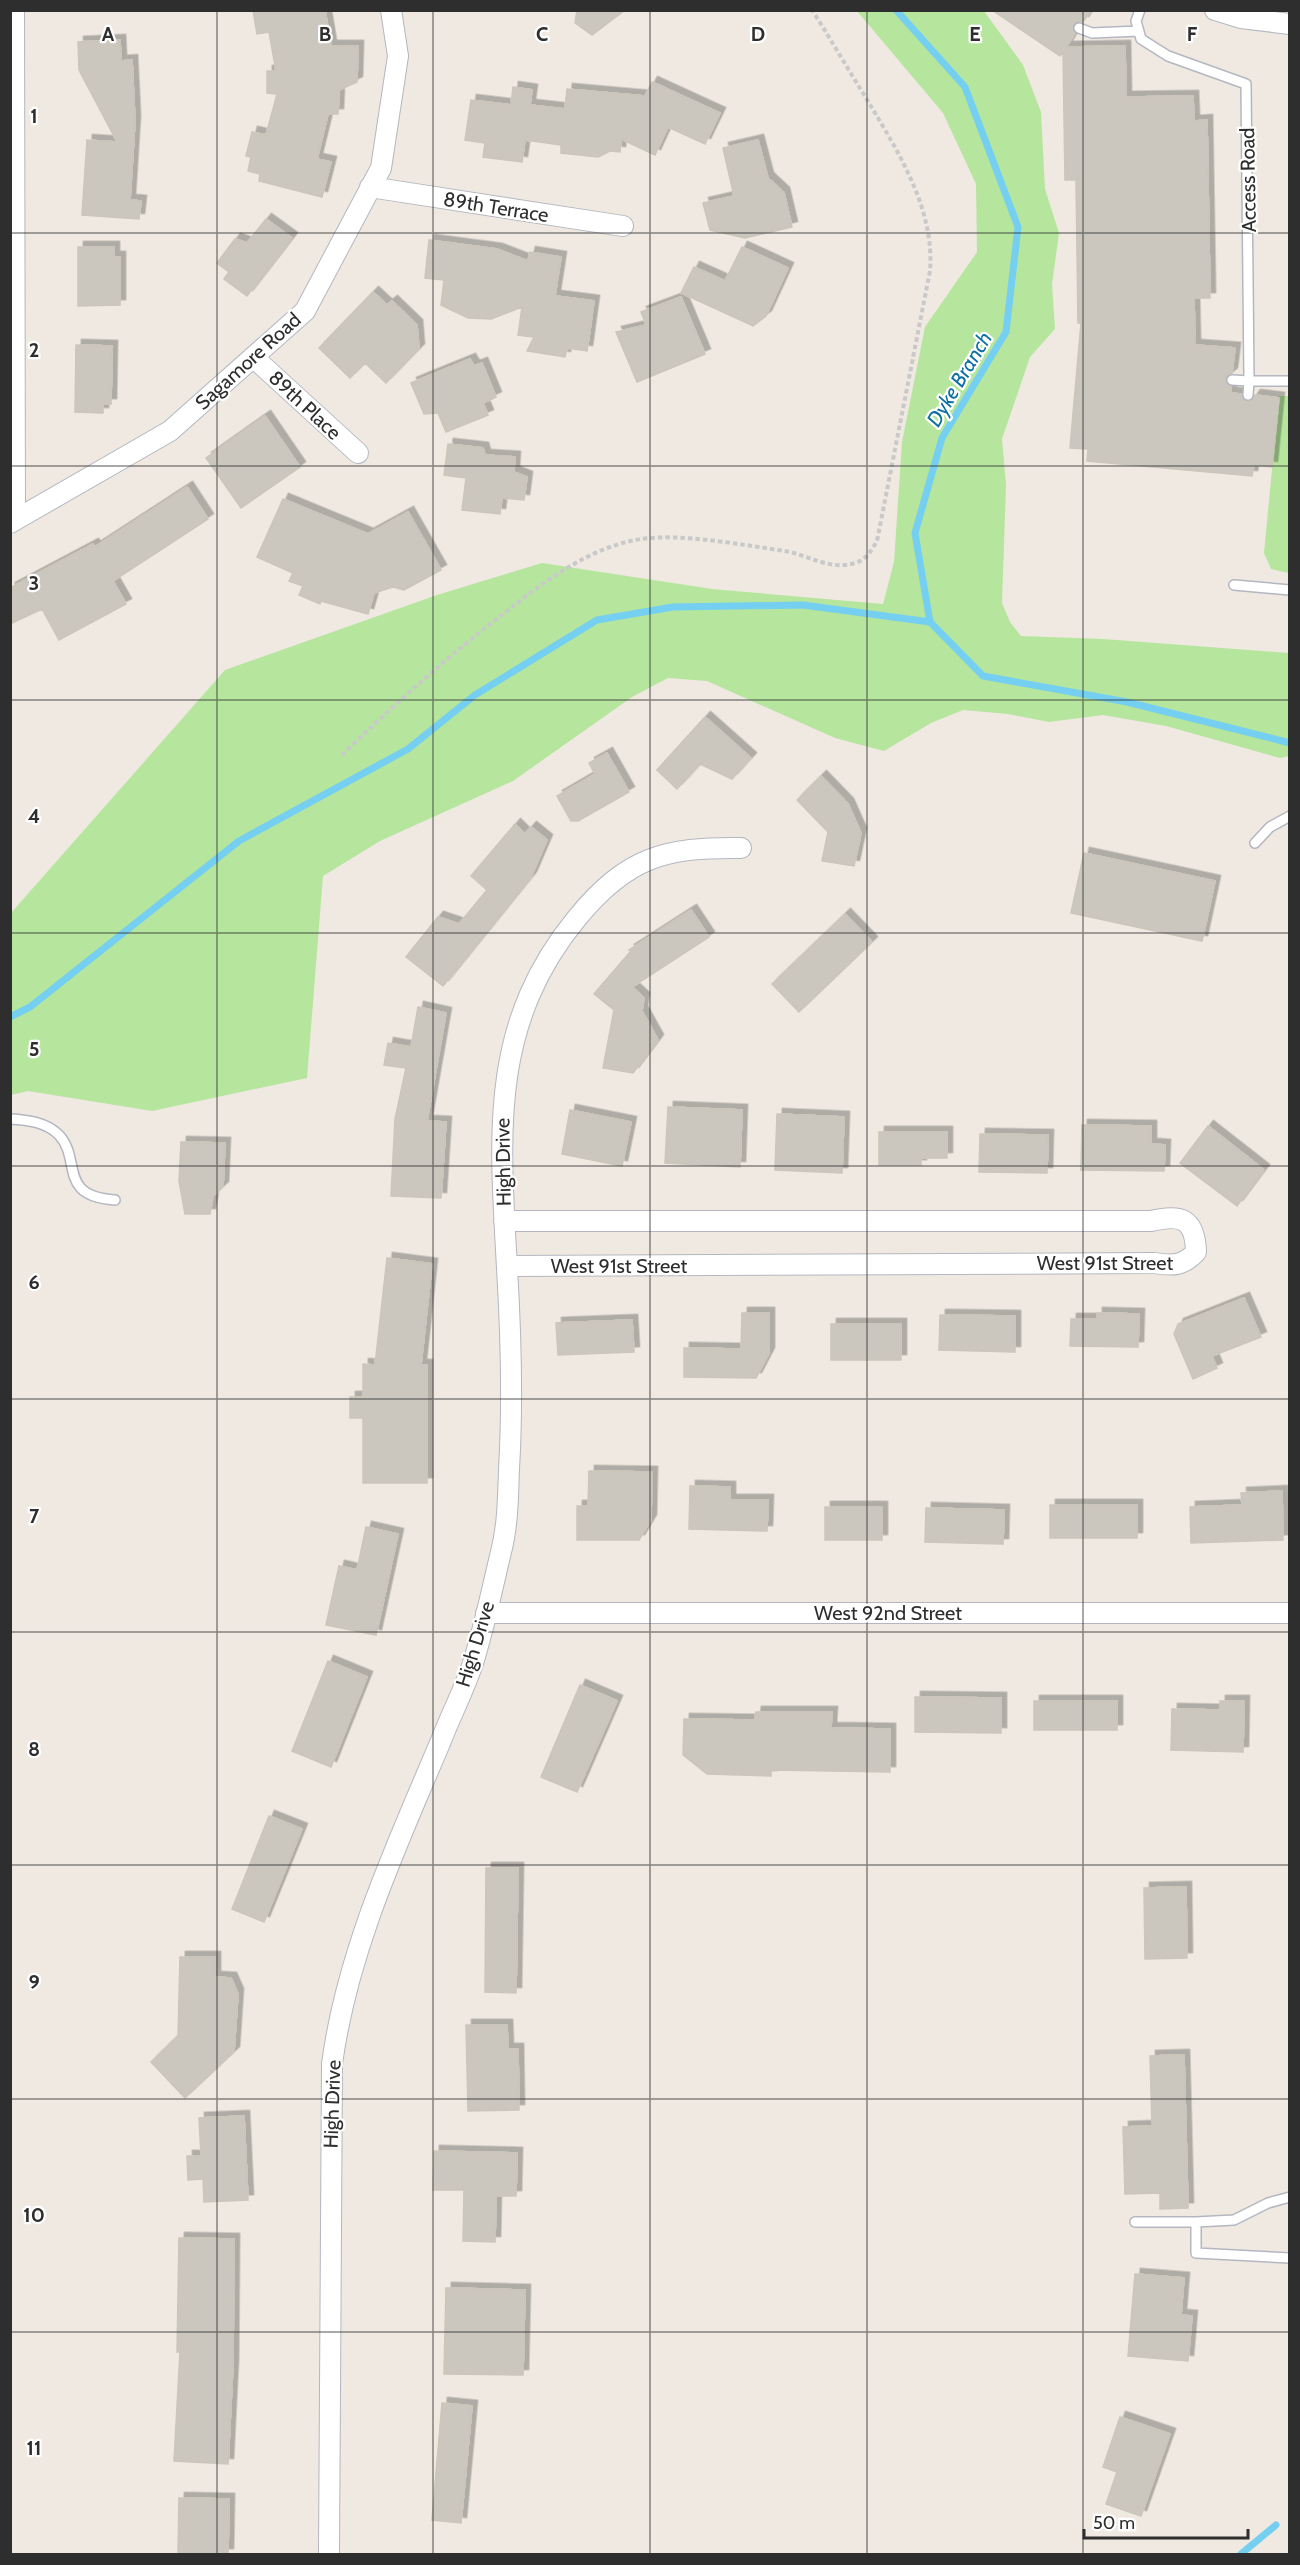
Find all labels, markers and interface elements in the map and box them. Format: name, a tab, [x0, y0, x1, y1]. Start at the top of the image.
text: A	[102, 22, 115, 46]
text: B	[319, 22, 331, 46]
text: C	[536, 22, 548, 46]
text: D	[751, 22, 765, 46]
text: E	[969, 22, 981, 46]
text: F	[1187, 22, 1198, 46]
text: 1	[30, 104, 38, 128]
street label: Access Road	[1235, 127, 1261, 233]
street label: 89th Terrace	[442, 187, 550, 227]
street label: Sagamore Road	[190, 307, 306, 415]
water label: Dyke Branch	[921, 327, 997, 431]
text: 2	[29, 338, 39, 362]
street label: 89th Place	[264, 365, 346, 445]
text: 3	[29, 571, 39, 595]
text: 4	[28, 804, 40, 828]
text: 5	[29, 1037, 39, 1061]
street label: High Drive	[490, 1118, 516, 1206]
street label: West 91st Street	[1037, 1251, 1174, 1275]
street label: West 91st Street	[551, 1254, 688, 1278]
text: 6	[28, 1270, 40, 1294]
text: 7	[29, 1504, 40, 1528]
street label: High Drive	[451, 1598, 499, 1690]
street label: West 92nd Street	[814, 1601, 962, 1625]
text: 8	[28, 1737, 40, 1761]
text: 9	[28, 1970, 40, 1994]
street label: High Drive	[318, 2059, 346, 2149]
text: 10	[23, 2203, 45, 2227]
text: 11	[27, 2436, 41, 2460]
scale bar	[1084, 2502, 1248, 2540]
text: 50 m	[1093, 2512, 1135, 2534]

